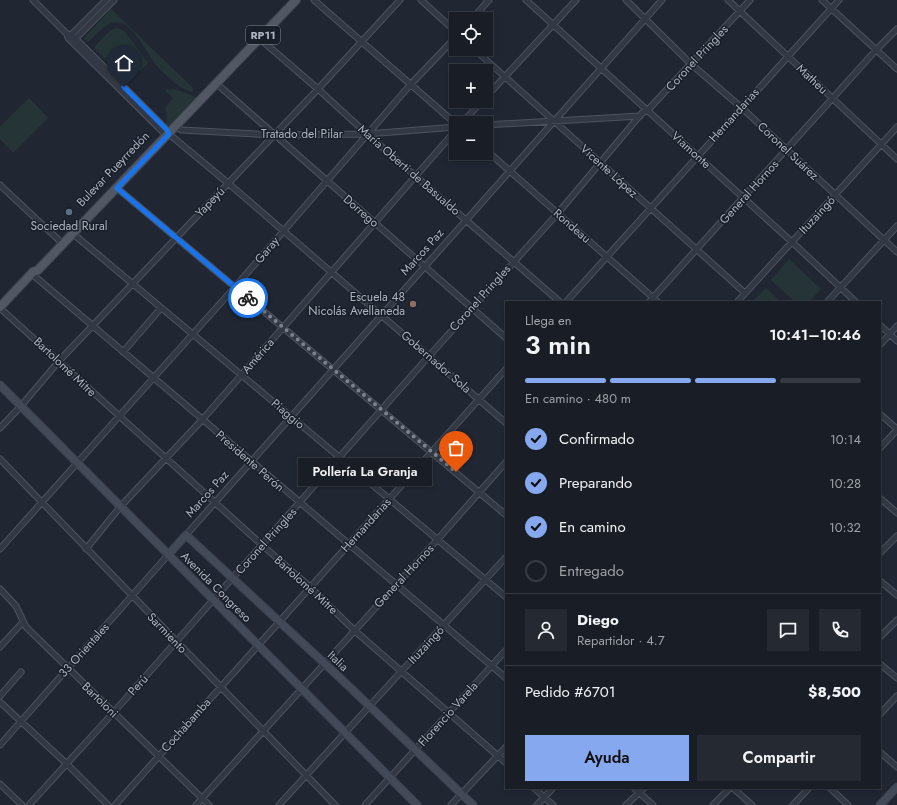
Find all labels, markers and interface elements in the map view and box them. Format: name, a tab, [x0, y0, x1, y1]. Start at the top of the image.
map controls	[449, 12, 493, 160]
button: locate	[449, 12, 493, 56]
street label: Coronel Pringles	[662, 21, 733, 95]
road number: RP11	[246, 26, 280, 44]
pin	[107, 46, 141, 87]
icon: home	[113, 52, 135, 74]
street label: Matheu	[792, 60, 832, 98]
button: +	[449, 64, 493, 108]
street label: Hernandarias	[705, 84, 763, 146]
button: −	[449, 116, 493, 160]
street label: Coronel Suárez	[753, 118, 823, 185]
street label: María Oberti de Basualdo	[354, 120, 464, 220]
street label: Tratado del Pilar	[261, 125, 344, 143]
street label: Bulevar Pueyrredón	[72, 127, 154, 211]
street label: Viamonte	[667, 127, 715, 173]
street label: Vicente López	[576, 140, 642, 202]
street label: General Hornos	[715, 156, 783, 228]
street label: Yapeyú	[191, 183, 229, 221]
street label: Dorrego	[339, 190, 383, 232]
street label: Ituzaingó	[795, 192, 840, 238]
street label: Rondeau	[549, 205, 595, 247]
marker: Sociedad Rural	[64, 207, 74, 217]
place label: Sociedad Rural	[31, 217, 107, 235]
street label: Marcos Paz	[396, 224, 448, 279]
street label: Garay	[250, 232, 284, 267]
street label: Coronel Pringles	[445, 260, 515, 335]
courier	[228, 278, 268, 318]
icon: bike	[237, 287, 259, 309]
place label: Escuela 48 Nicolás Avellaneda	[308, 288, 405, 320]
marker: Escuela 48 Nicolás Avellaneda	[408, 299, 418, 309]
text: Llega en	[525, 311, 572, 330]
text: 10:41–10:46	[769, 324, 861, 346]
street label: Gobernador Sola	[397, 326, 475, 398]
text: 3 min	[525, 326, 591, 364]
street label: Bartolomé Mitre	[29, 333, 101, 401]
street label: América	[237, 334, 279, 378]
text: En camino · 480 m	[525, 389, 631, 408]
street label: Piaggio	[267, 395, 309, 434]
street label: Presidente Perón	[212, 426, 288, 496]
icon: check	[525, 428, 547, 450]
text: Confirmado	[559, 428, 634, 450]
text: 10:14	[830, 430, 861, 449]
pin	[439, 431, 473, 472]
icon: bag	[445, 437, 467, 459]
callout: Pollería La Granja	[298, 458, 432, 486]
text: Pollería La Granja	[312, 462, 418, 481]
street label: Marcos Paz	[181, 466, 233, 521]
icon: check	[525, 472, 547, 494]
text: Preparando	[559, 472, 632, 494]
text: 10:28	[829, 474, 861, 493]
street label: Hernandarias	[337, 494, 395, 556]
street label: Coronel Pringles	[231, 503, 301, 578]
icon: check	[525, 516, 547, 538]
text: En camino	[559, 516, 626, 538]
text: 10:32	[829, 518, 861, 537]
street label: General Hornos	[370, 540, 438, 612]
street label: Avenida Congreso	[177, 548, 256, 627]
street label: Bartolomé Mitre	[270, 551, 342, 619]
text: Entregado	[559, 560, 624, 582]
street label: Sarmiento	[143, 608, 191, 658]
button: person	[525, 609, 567, 651]
text: Diego	[577, 609, 619, 631]
button: chat	[767, 609, 809, 651]
button: phone	[819, 609, 861, 651]
street label: 33 Orientales	[54, 618, 114, 681]
street label: Ituzaingó	[404, 622, 449, 668]
text: Repartidor · 4.7	[577, 631, 665, 650]
street label: Italia	[323, 646, 353, 676]
street label: Perú	[124, 671, 152, 699]
street label: Florencio Varela	[414, 677, 482, 750]
street label: Bartoloni	[78, 678, 122, 722]
text: Pedido #6701	[525, 681, 616, 703]
text: $8,500	[808, 681, 861, 703]
street label: Cochabamba	[157, 694, 215, 756]
button: Ayuda	[525, 735, 689, 781]
button: Compartir	[697, 735, 861, 781]

